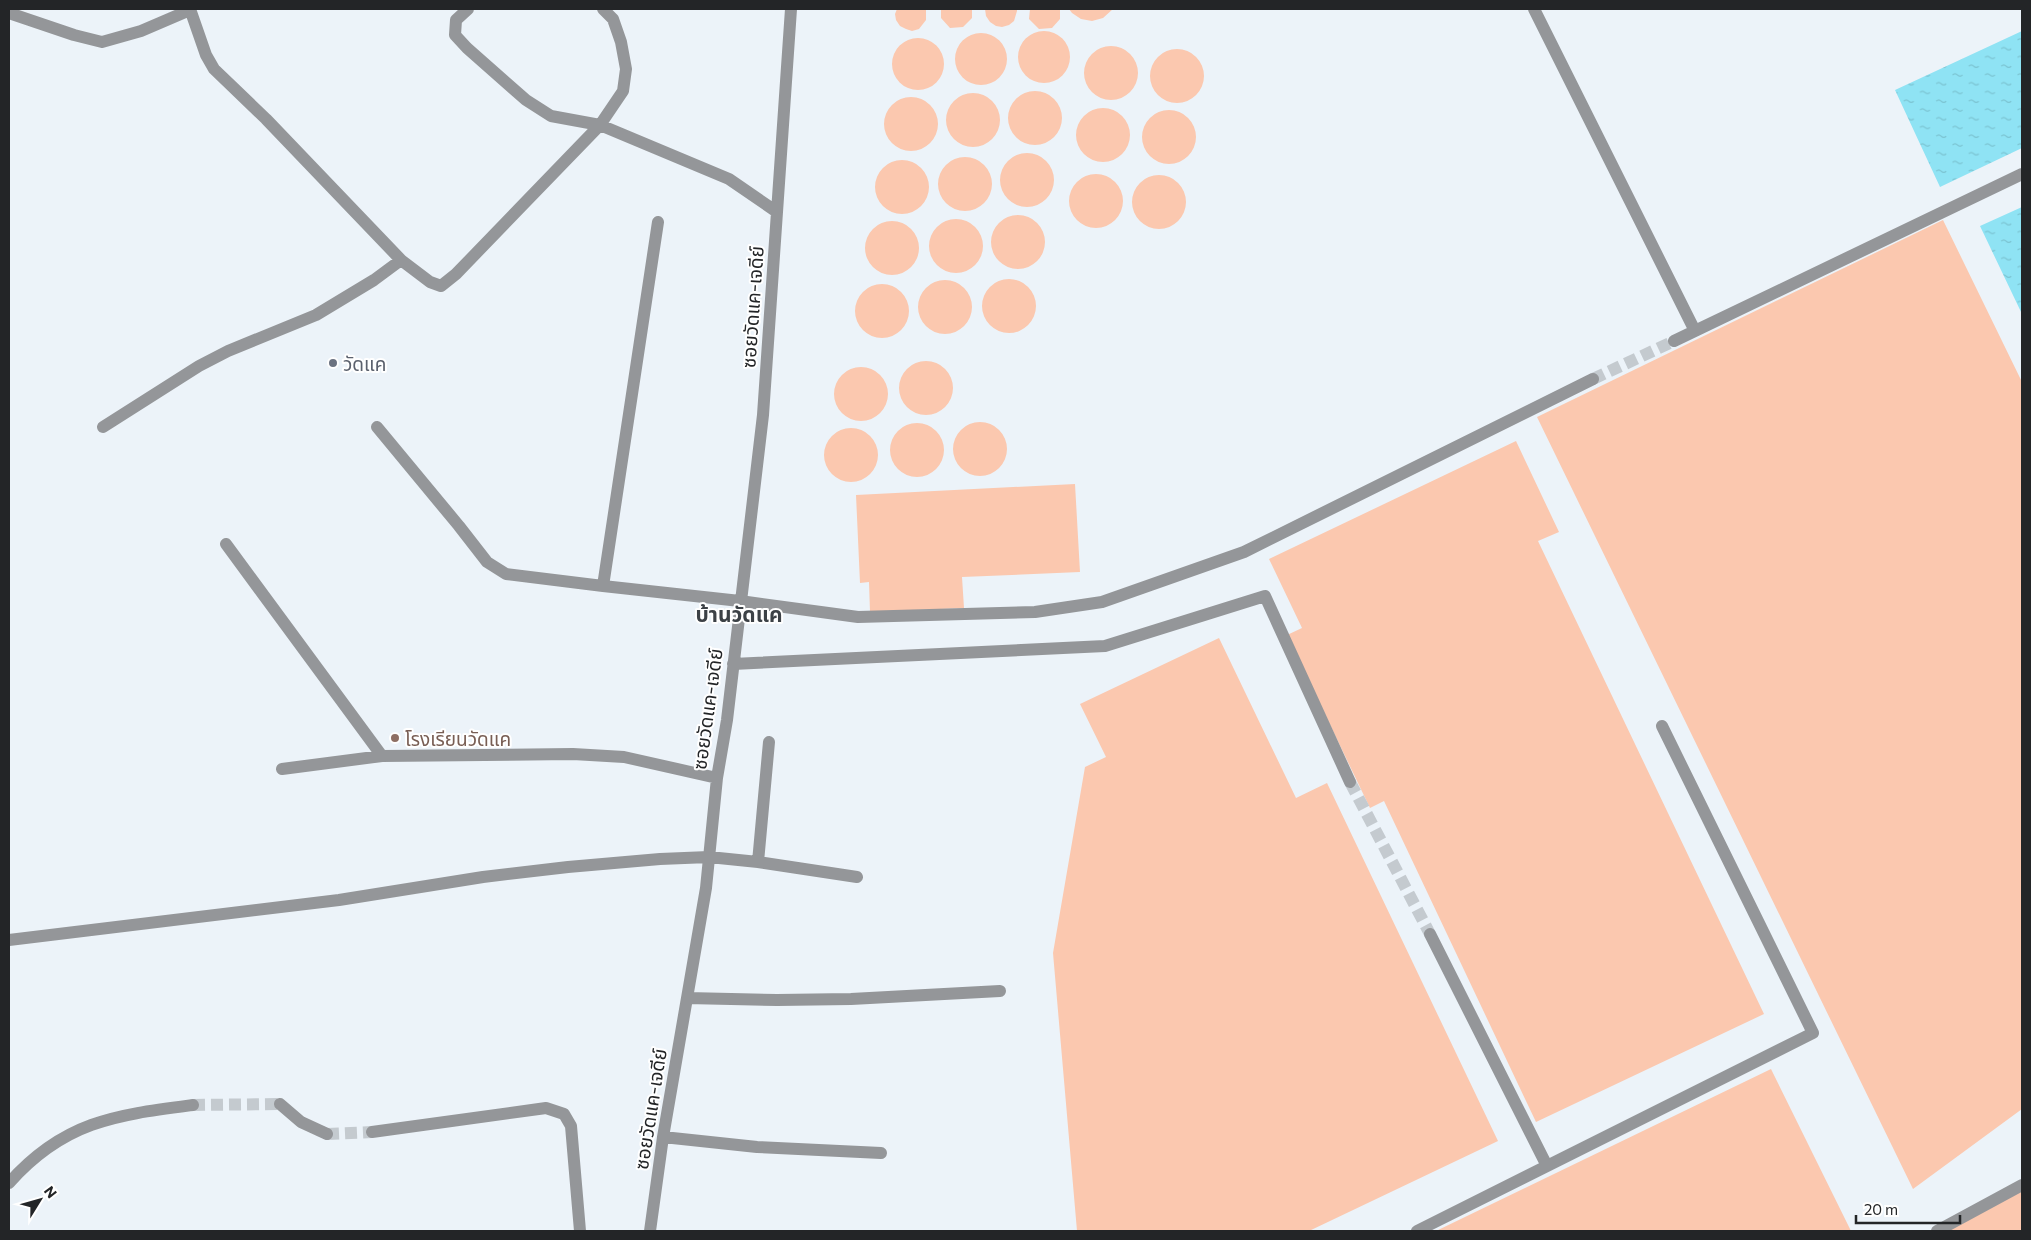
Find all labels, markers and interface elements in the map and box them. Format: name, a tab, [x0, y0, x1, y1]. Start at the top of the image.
street label: ซอยวัดแค-เจดีย์	[736, 245, 768, 369]
place label: วัดแค	[343, 352, 386, 375]
marker: วัดแค	[327, 357, 339, 369]
district label: บ้านวัดแค	[696, 601, 782, 626]
street label: ซอยวัดแค-เจดีย์	[687, 647, 727, 771]
place label: โรงเรียนวัดแค	[405, 727, 511, 750]
marker: โรงเรียนวัดแค	[389, 732, 401, 744]
street label: ซอยวัดแค-เจดีย์	[629, 1047, 671, 1171]
north arrow	[15, 1175, 65, 1225]
text: N	[41, 1183, 61, 1201]
scale bar	[1856, 1192, 1960, 1224]
text: 20 m	[1864, 1200, 1898, 1218]

